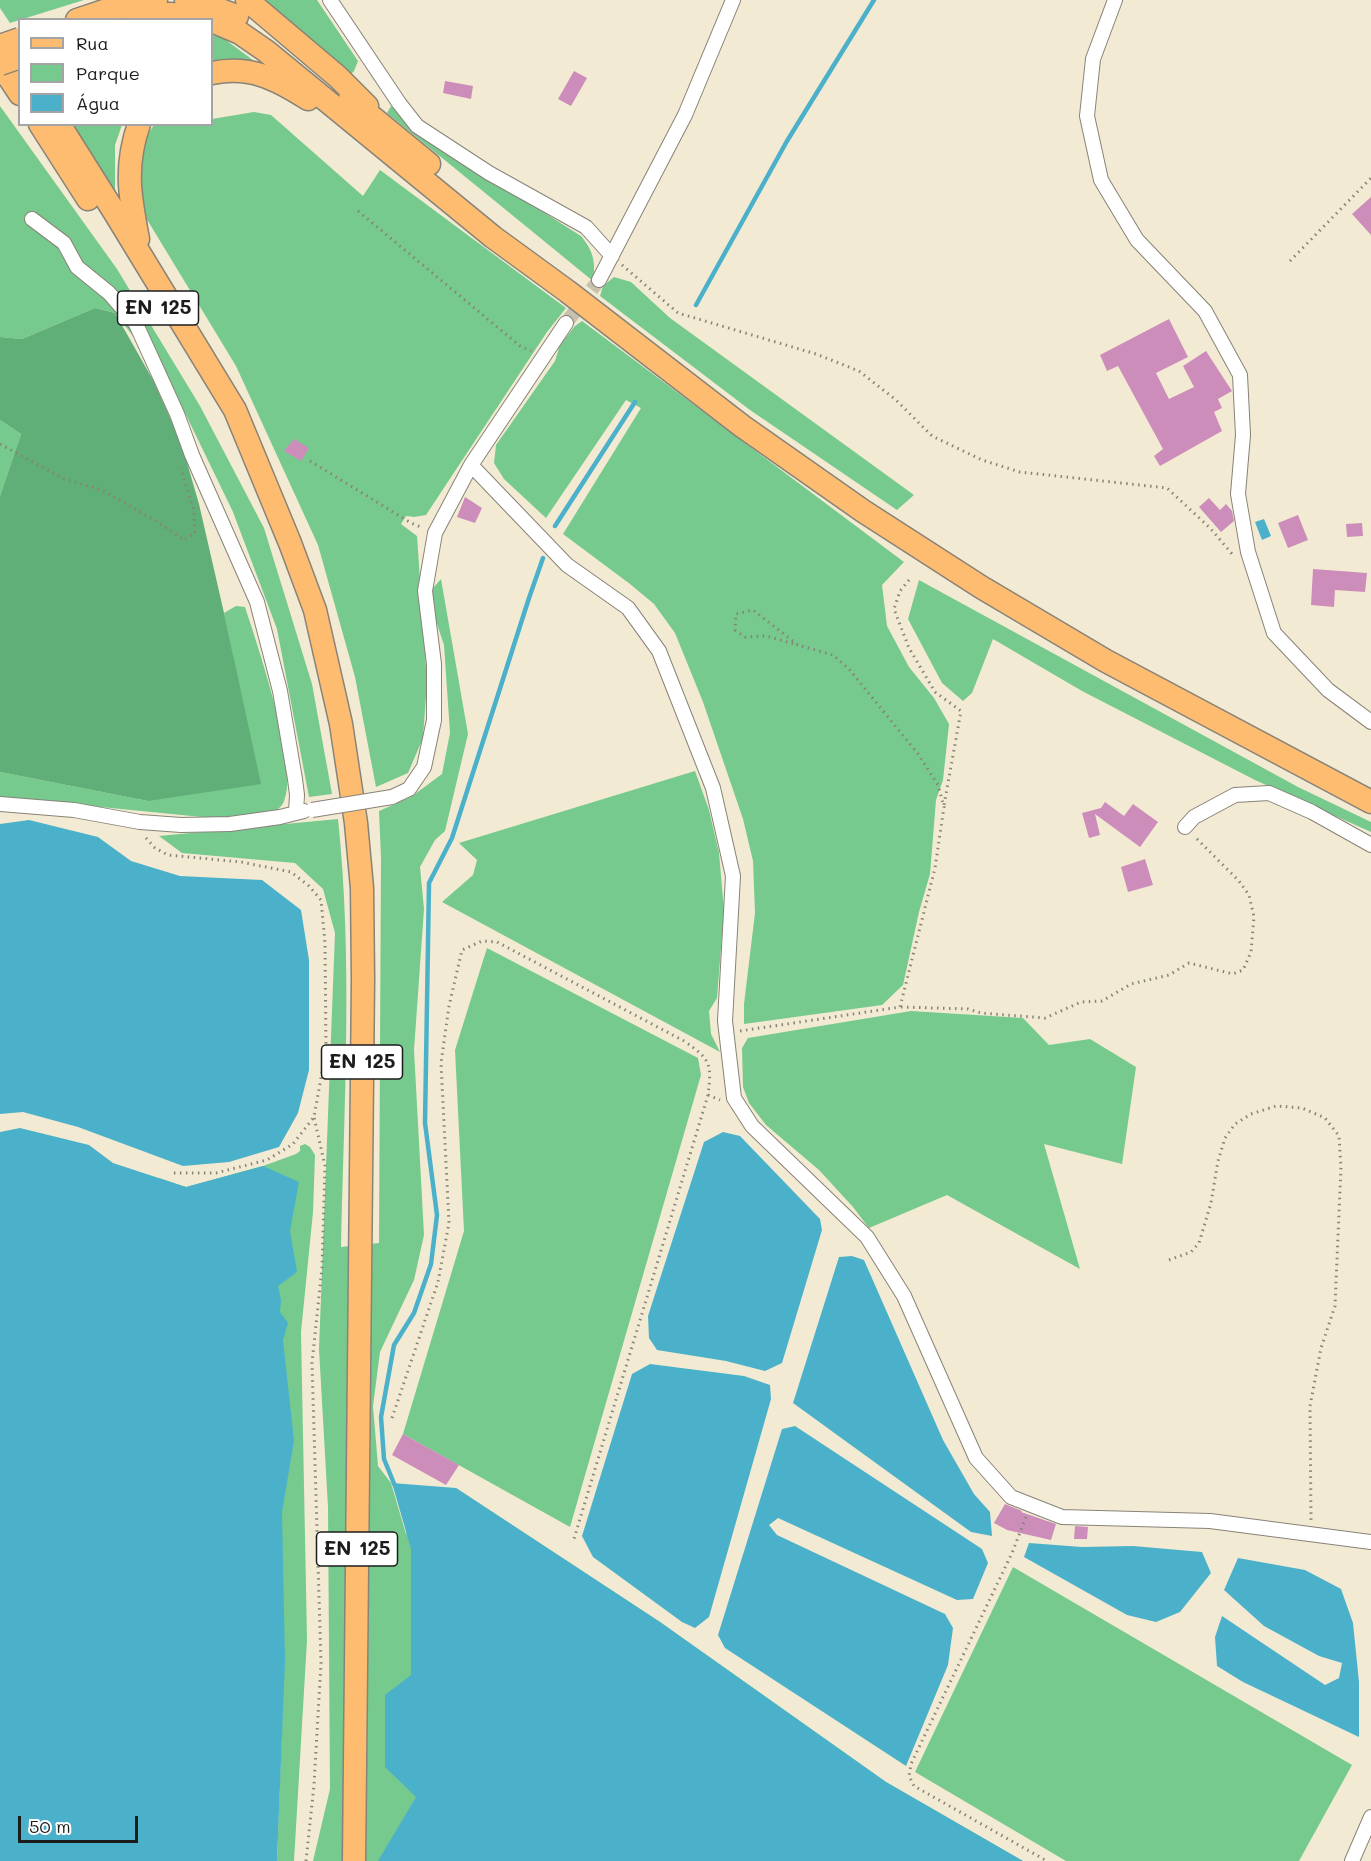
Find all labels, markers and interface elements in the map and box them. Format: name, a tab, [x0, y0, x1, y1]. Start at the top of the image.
legend	[18, 18, 213, 126]
text: Rua	[76, 31, 109, 55]
text: Parque	[76, 61, 140, 85]
text: Água	[76, 91, 120, 115]
road number: EN 125	[118, 291, 198, 325]
road number: EN 125	[322, 1045, 403, 1079]
road number: EN 125	[316, 1532, 398, 1566]
scale bar	[21, 1804, 141, 1842]
text: 50 m	[29, 1814, 71, 1838]

